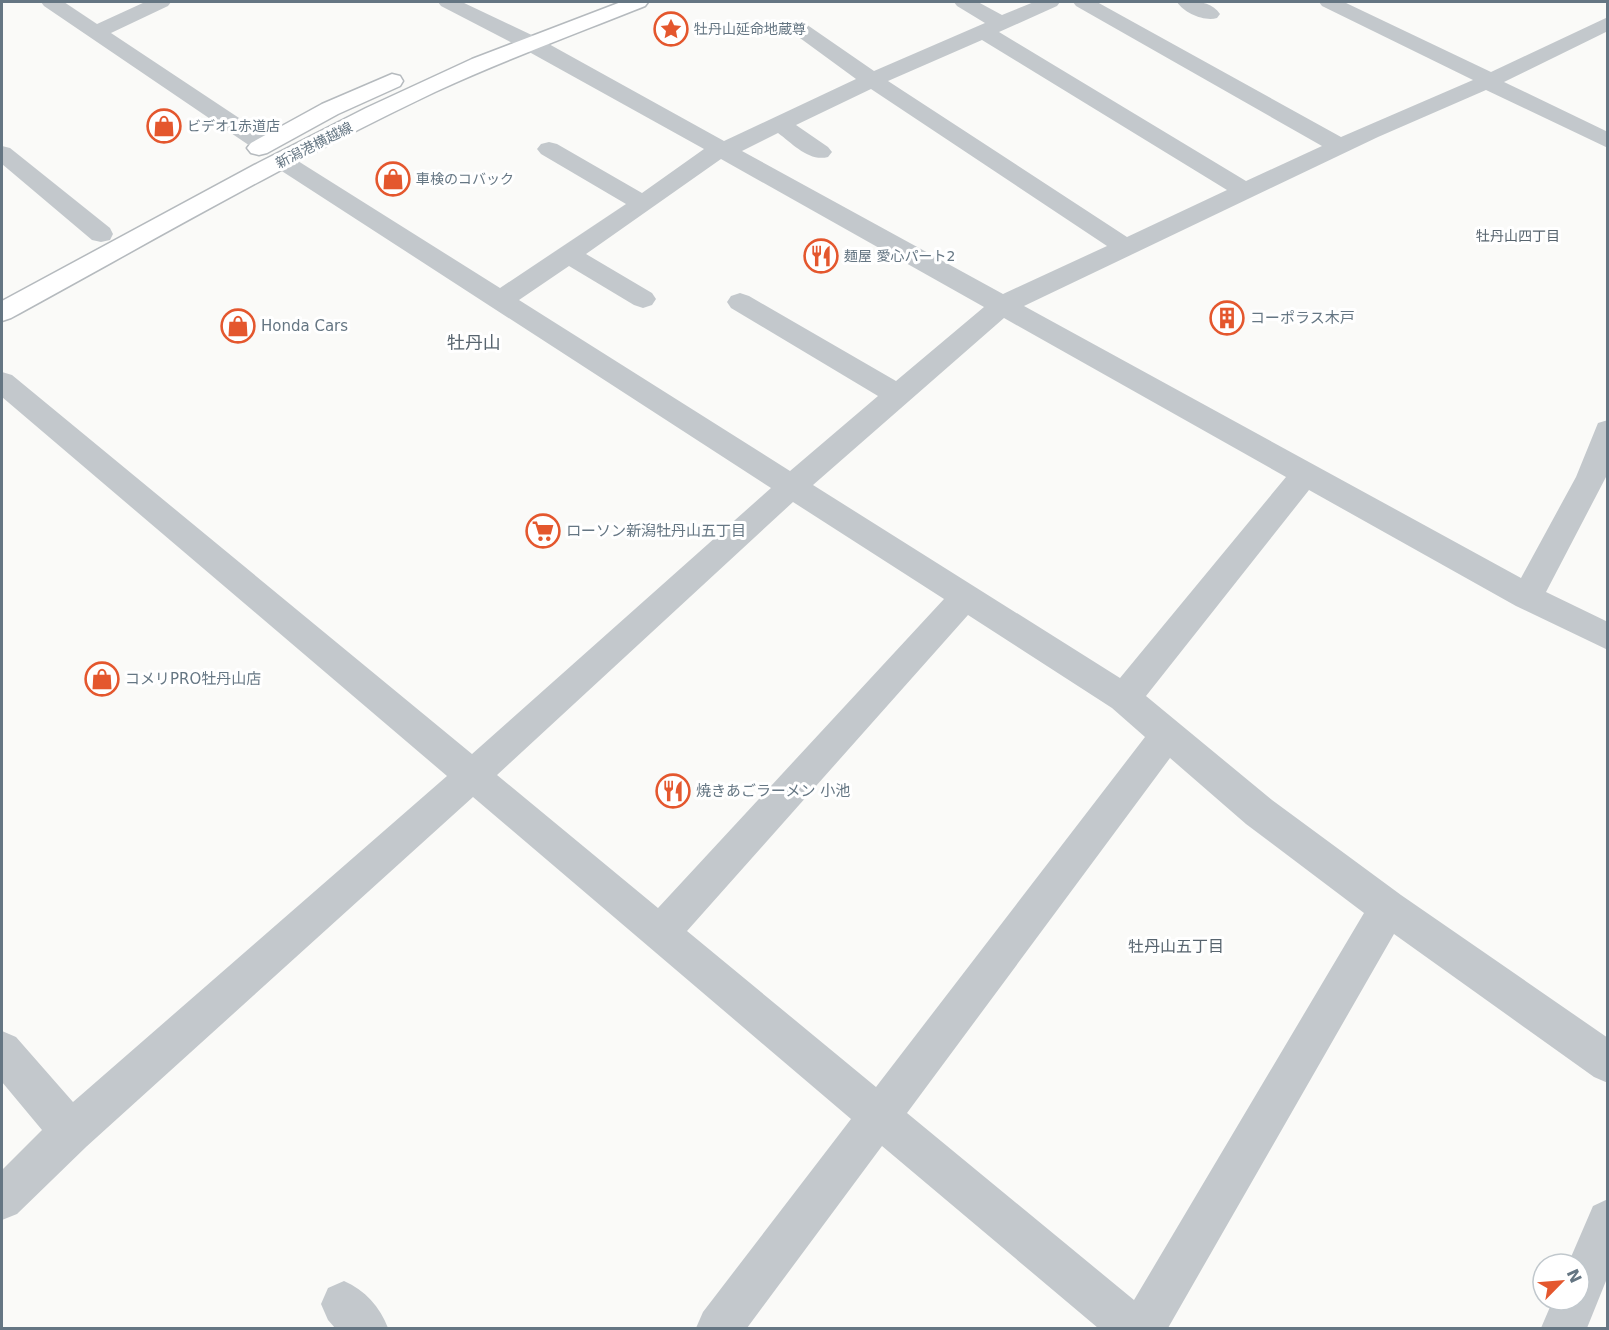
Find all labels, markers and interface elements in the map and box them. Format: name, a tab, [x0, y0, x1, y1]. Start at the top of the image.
place icon: 牡丹山延命地蔵尊	[653, 11, 689, 47]
place label: 牡丹山延命地蔵尊	[694, 21, 806, 37]
shop icon: ビデオ1赤道店	[146, 108, 182, 144]
place label: ビデオ1赤道店	[187, 118, 280, 134]
street label: 新潟港横越線	[273, 119, 355, 171]
shop icon: 車検のコバック	[375, 161, 411, 197]
place label: 車検のコバック	[416, 171, 514, 187]
district label: 牡丹山四丁目	[1476, 228, 1560, 244]
restaurant icon: 麺屋 愛心パート2	[803, 238, 839, 274]
place label: 麺屋 愛心パート2	[844, 248, 955, 264]
building icon: コーポラス木戸	[1209, 300, 1245, 336]
shop icon: Honda Cars	[220, 308, 256, 344]
place label: コーポラス木戸	[1250, 309, 1355, 327]
place label: Honda Cars	[261, 317, 348, 335]
district label: 牡丹山	[447, 332, 501, 353]
supermarket icon: ローソン新潟牡丹山五丁目	[525, 513, 561, 549]
place label: ローソン新潟牡丹山五丁目	[566, 522, 746, 540]
shop icon: コメリPRO牡丹山店	[84, 661, 120, 697]
place label: コメリPRO牡丹山店	[125, 670, 261, 688]
restaurant icon: 焼きあごラーメン 小池	[655, 773, 691, 809]
place label: 焼きあごラーメン 小池	[696, 782, 850, 800]
district label: 牡丹山五丁目	[1128, 937, 1224, 956]
north arrow	[1531, 1252, 1591, 1312]
text: N	[1563, 1266, 1586, 1286]

